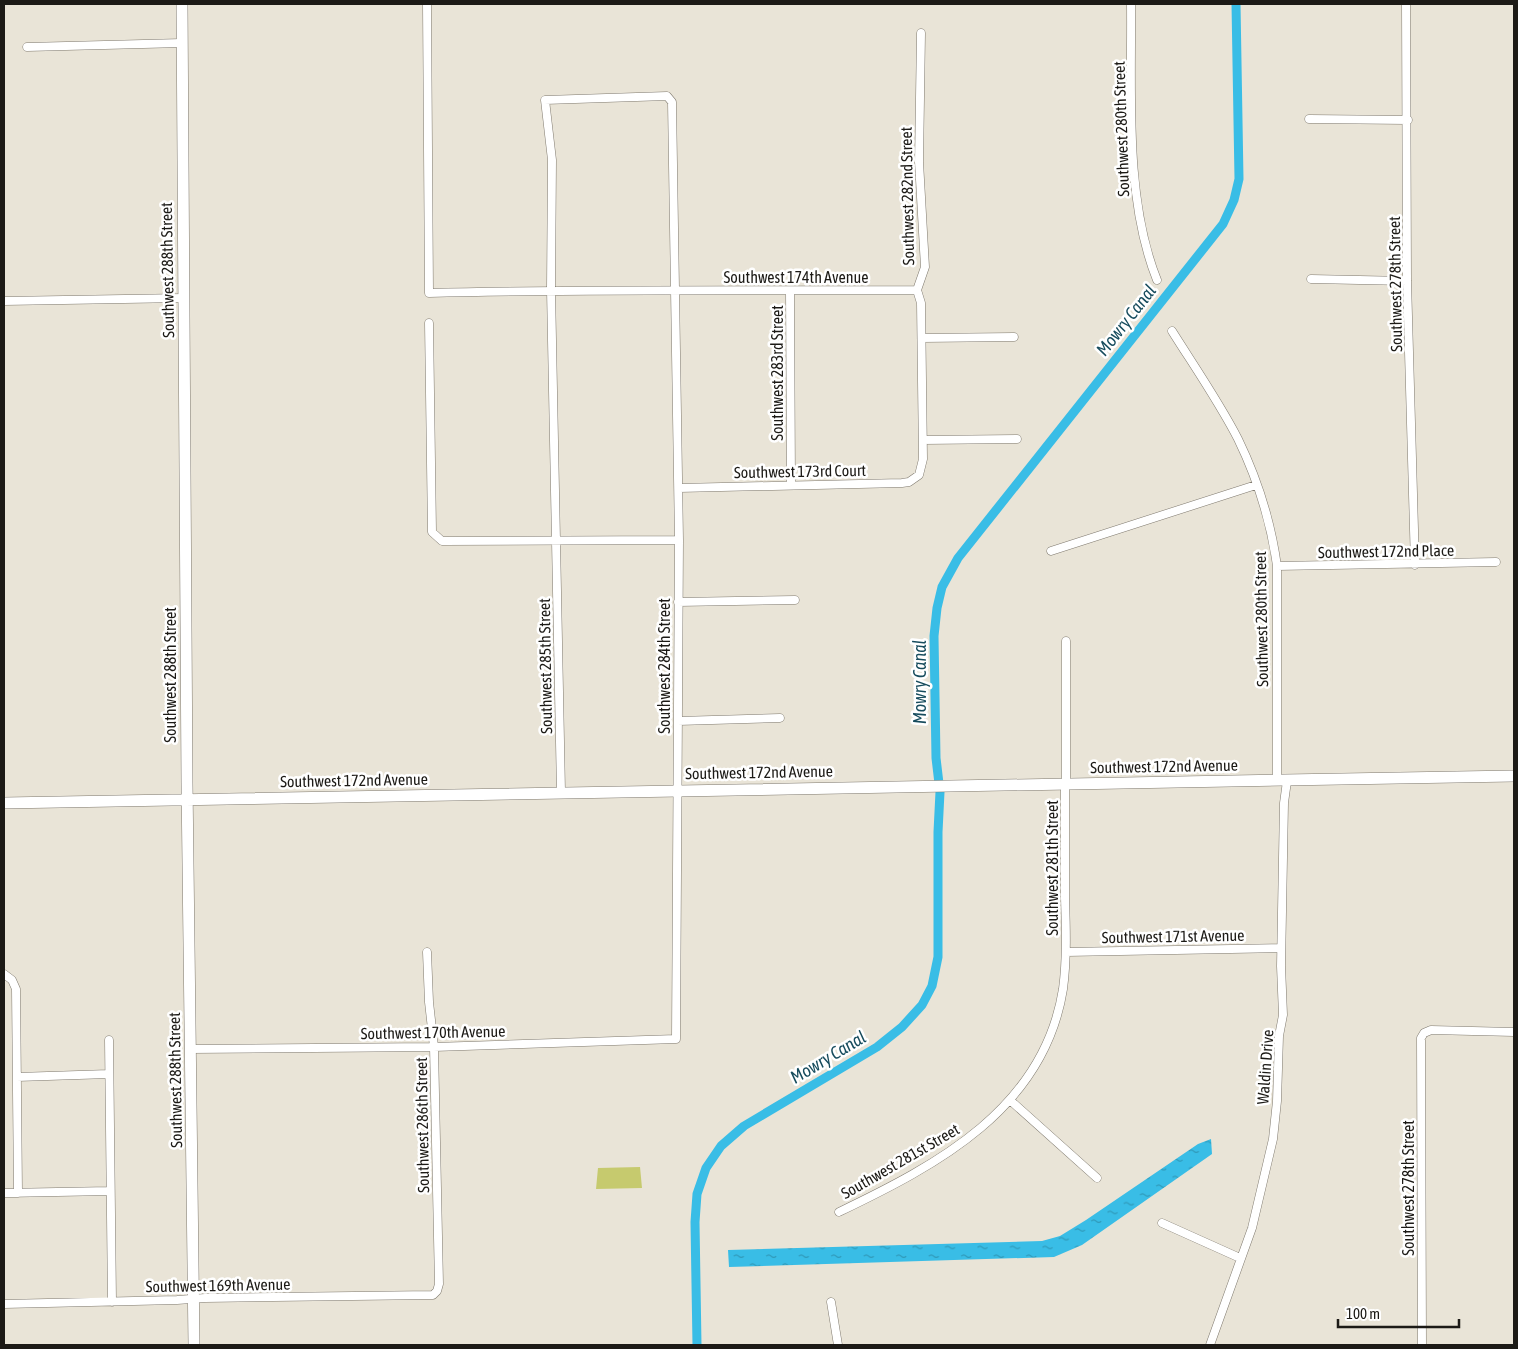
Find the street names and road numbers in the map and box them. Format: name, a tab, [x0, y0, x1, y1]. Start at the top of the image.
street label: Southwest 280th Street	[1110, 61, 1132, 197]
street label: Southwest 282nd Street	[897, 126, 917, 265]
street label: Southwest 288th Street	[157, 202, 177, 338]
street label: Southwest 278th Street	[1385, 216, 1405, 352]
street label: Southwest 174th Avenue	[724, 268, 868, 286]
street label: Southwest 283rd Street	[768, 305, 786, 441]
street label: Southwest 173rd Court	[734, 461, 867, 481]
street label: Southwest 172nd Place	[1318, 541, 1454, 561]
street label: Southwest 280th Street	[1251, 551, 1271, 687]
street label: Southwest 285th Street	[535, 598, 555, 734]
street label: Southwest 284th Street	[655, 598, 673, 734]
street label: Southwest 288th Street	[161, 607, 179, 743]
street label: Southwest 172nd Avenue	[1090, 756, 1238, 776]
street label: Southwest 172nd Avenue	[685, 762, 833, 782]
street label: Southwest 172nd Avenue	[280, 770, 428, 790]
street label: Southwest 281th Street	[1043, 800, 1061, 936]
street label: Southwest 171st Avenue	[1101, 926, 1245, 946]
street label: Southwest 288th Street	[165, 1012, 185, 1148]
street label: Southwest 170th Avenue	[360, 1022, 506, 1042]
street label: Waldin Drive	[1253, 1029, 1277, 1105]
street label: Southwest 286th Street	[412, 1057, 432, 1193]
street label: Southwest 281st Street	[838, 1120, 963, 1202]
street label: Southwest 278th Street	[1399, 1120, 1417, 1256]
street label: Southwest 169th Avenue	[145, 1275, 291, 1295]

